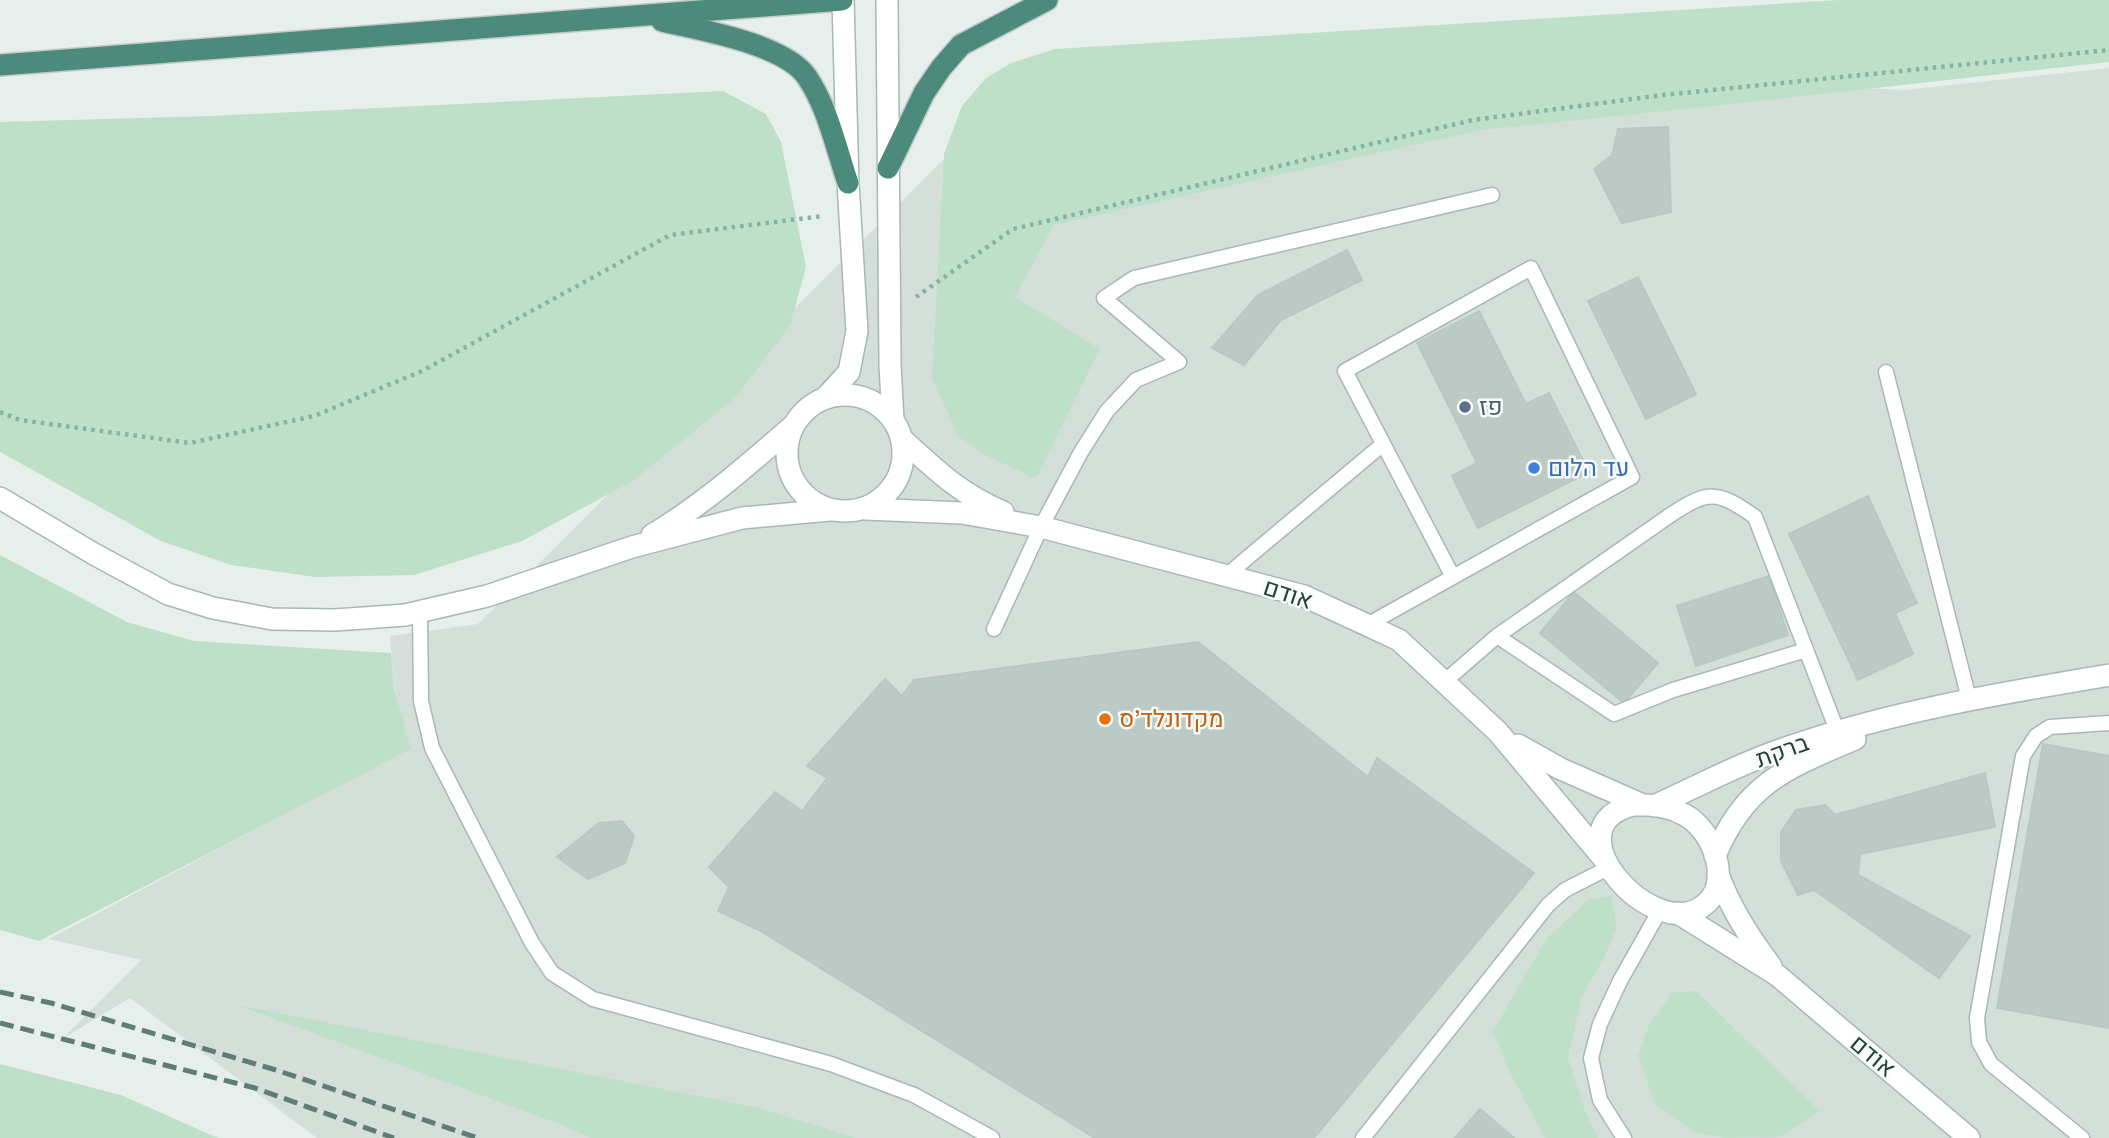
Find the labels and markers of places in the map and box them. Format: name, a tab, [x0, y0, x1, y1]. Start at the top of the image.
place label: פז	[1479, 391, 1503, 422]
marker: פז	[1457, 399, 1473, 415]
place label: עד הלום	[1548, 452, 1629, 483]
marker: עד הלום	[1526, 460, 1542, 476]
place label: מקדונלד'ס	[1119, 703, 1224, 734]
marker: מקדונלד'ס	[1097, 711, 1113, 727]

